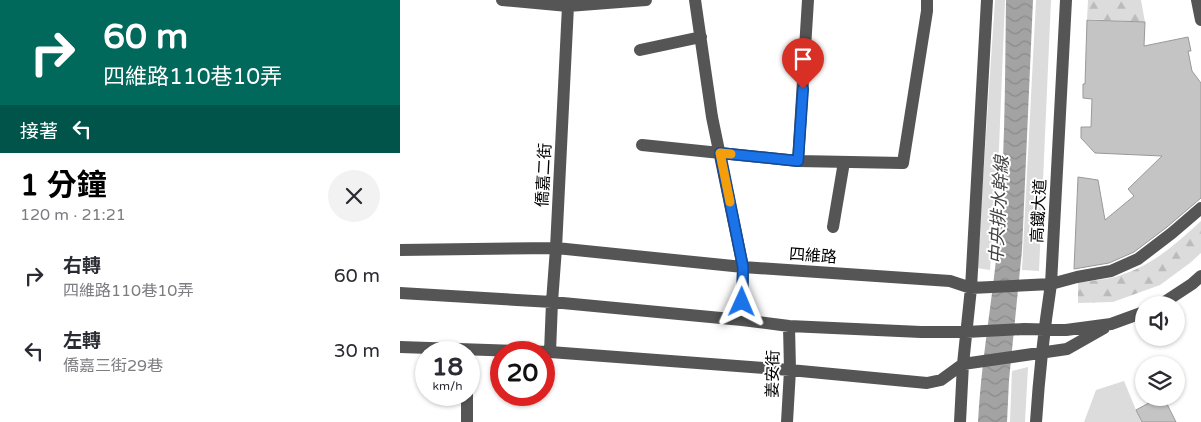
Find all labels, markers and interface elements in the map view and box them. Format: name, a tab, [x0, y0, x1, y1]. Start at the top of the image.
text: 60 m	[103, 16, 188, 58]
icon: right	[20, 20, 85, 85]
pin	[782, 38, 824, 89]
icon: arrive	[789, 45, 817, 73]
text: 四維路110巷10弄	[103, 64, 282, 90]
icon: left	[68, 115, 96, 143]
text: 接著	[20, 121, 58, 143]
street label: 僑嘉二街	[532, 143, 556, 208]
water label: 中央排水幹線	[985, 154, 1013, 265]
text: 1 分鐘	[20, 167, 107, 204]
button: close	[328, 170, 380, 222]
street label: 高鐵大道	[1027, 179, 1051, 244]
text: 120 m · 21:21	[20, 205, 126, 225]
street label: 四維路	[788, 244, 838, 268]
text: 右轉	[63, 255, 101, 277]
icon: right	[20, 262, 48, 290]
text: 60 m	[334, 265, 380, 287]
position arrow	[715, 275, 767, 327]
text: 四維路110巷10弄	[63, 281, 193, 301]
map controls	[1135, 296, 1185, 406]
button: sound	[1135, 296, 1185, 346]
text: 左轉	[63, 330, 101, 352]
icon: left	[20, 337, 48, 365]
text: 30 m	[334, 340, 380, 362]
speed limit sign: 20	[490, 341, 555, 406]
street label: 姜安街	[763, 350, 783, 398]
text: 18	[432, 352, 463, 382]
text: 僑嘉三街29巷	[63, 356, 163, 376]
button: layers	[1135, 356, 1185, 406]
text: km/h	[432, 379, 463, 393]

